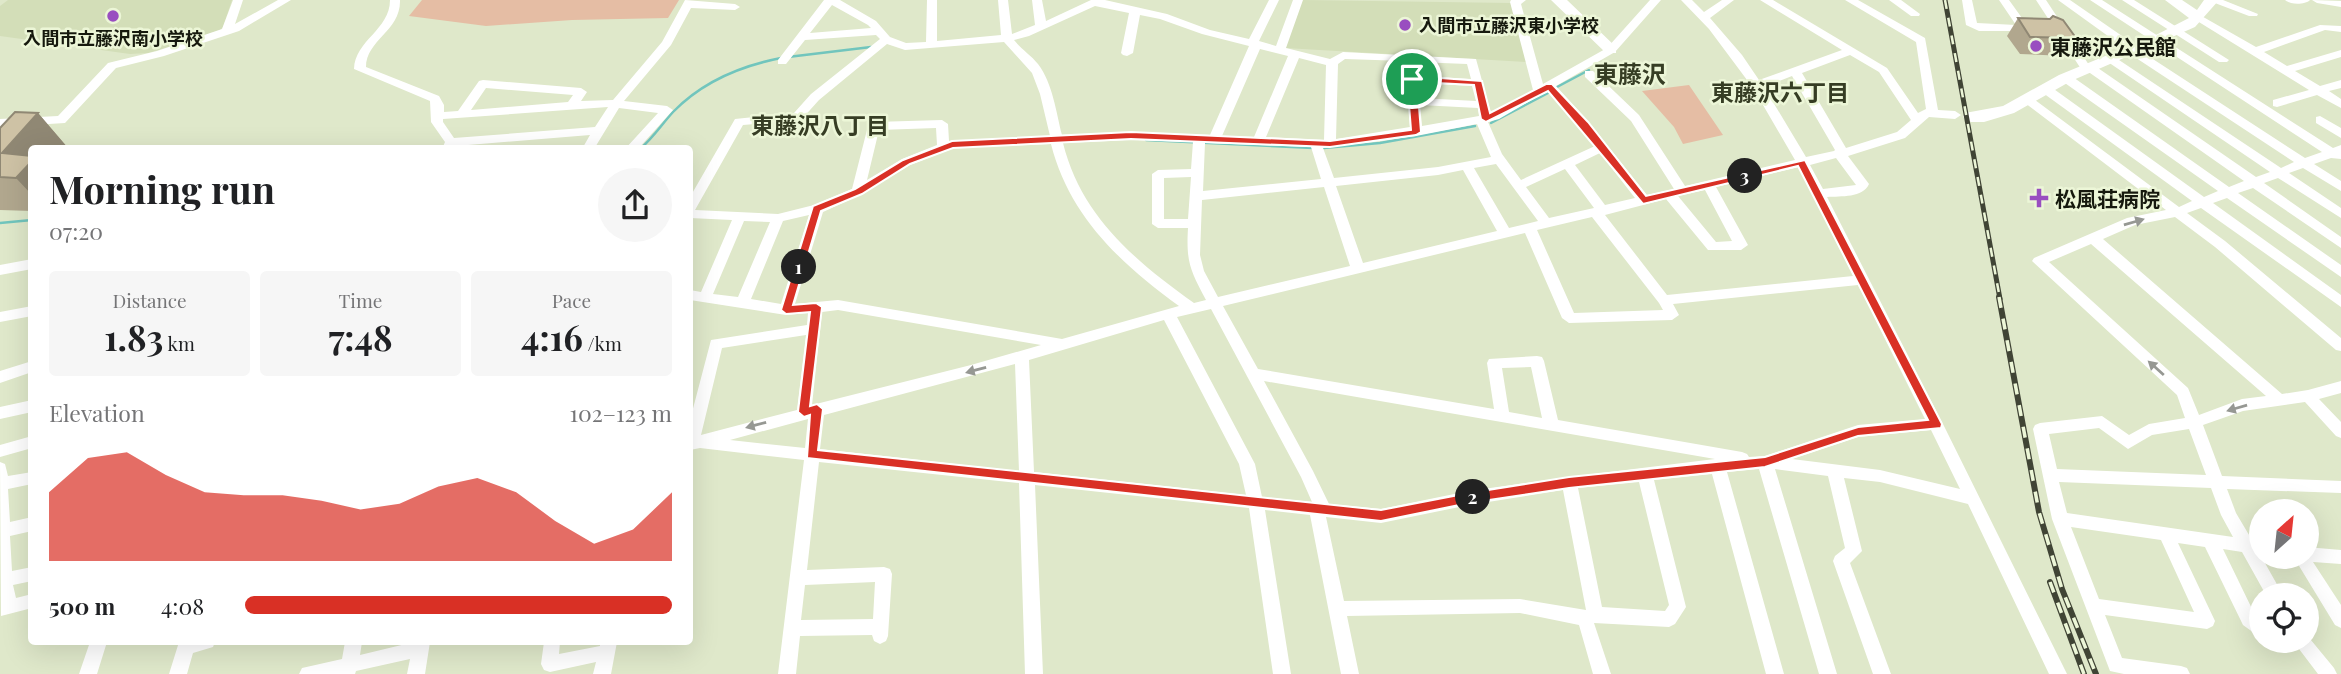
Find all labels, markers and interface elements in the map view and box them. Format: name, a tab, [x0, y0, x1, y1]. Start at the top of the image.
marker: 入間市立藤沢南小学校	[105, 8, 121, 24]
place label: 入間市立藤沢東小学校	[1419, 13, 1599, 37]
marker: 入間市立藤沢東小学校	[1397, 17, 1413, 33]
place label: 入間市立藤沢南小学校	[23, 26, 203, 50]
place label: 東藤沢公民館	[2050, 32, 2176, 60]
marker: 東藤沢公民館	[2028, 38, 2044, 54]
pin	[1382, 49, 1442, 109]
district label: 東藤沢	[1594, 57, 1666, 89]
icon: arrive	[1393, 60, 1431, 98]
district label: 東藤沢六丁目	[1711, 76, 1849, 107]
district label: 東藤沢八丁目	[751, 109, 889, 140]
pin: 3	[1728, 158, 1762, 194]
text: 3	[1740, 162, 1749, 188]
text: Morning run	[49, 163, 275, 214]
button: share	[598, 168, 672, 242]
place label: 松風荘病院	[2055, 184, 2160, 212]
marker: 松風荘病院	[2029, 188, 2049, 208]
text: 07:20	[49, 215, 103, 246]
one-way arrow	[2124, 216, 2145, 226]
pin: 1	[782, 250, 816, 284]
text: 1	[795, 253, 802, 279]
text: Distance	[112, 287, 187, 313]
text: Time	[339, 287, 382, 313]
text: Pace	[552, 287, 591, 313]
text: 1.83	[104, 313, 163, 360]
text: 7:48	[328, 313, 393, 360]
text: 4:16	[521, 313, 583, 360]
text: km	[163, 330, 195, 356]
text: /km	[583, 330, 622, 356]
one-way arrow	[2148, 360, 2165, 376]
one-way arrow	[965, 365, 986, 375]
text: Elevation	[49, 397, 145, 428]
text: 102–123 m	[569, 397, 672, 428]
one-way arrow	[2226, 403, 2248, 414]
one-way arrow	[746, 421, 767, 431]
pin: 2	[1456, 480, 1490, 514]
text: 2	[1468, 483, 1477, 509]
north arrow	[2249, 499, 2319, 569]
map controls	[2249, 499, 2319, 653]
button: locate	[2249, 583, 2319, 653]
text: 500 m	[49, 590, 115, 621]
text: 4:08	[161, 590, 204, 621]

